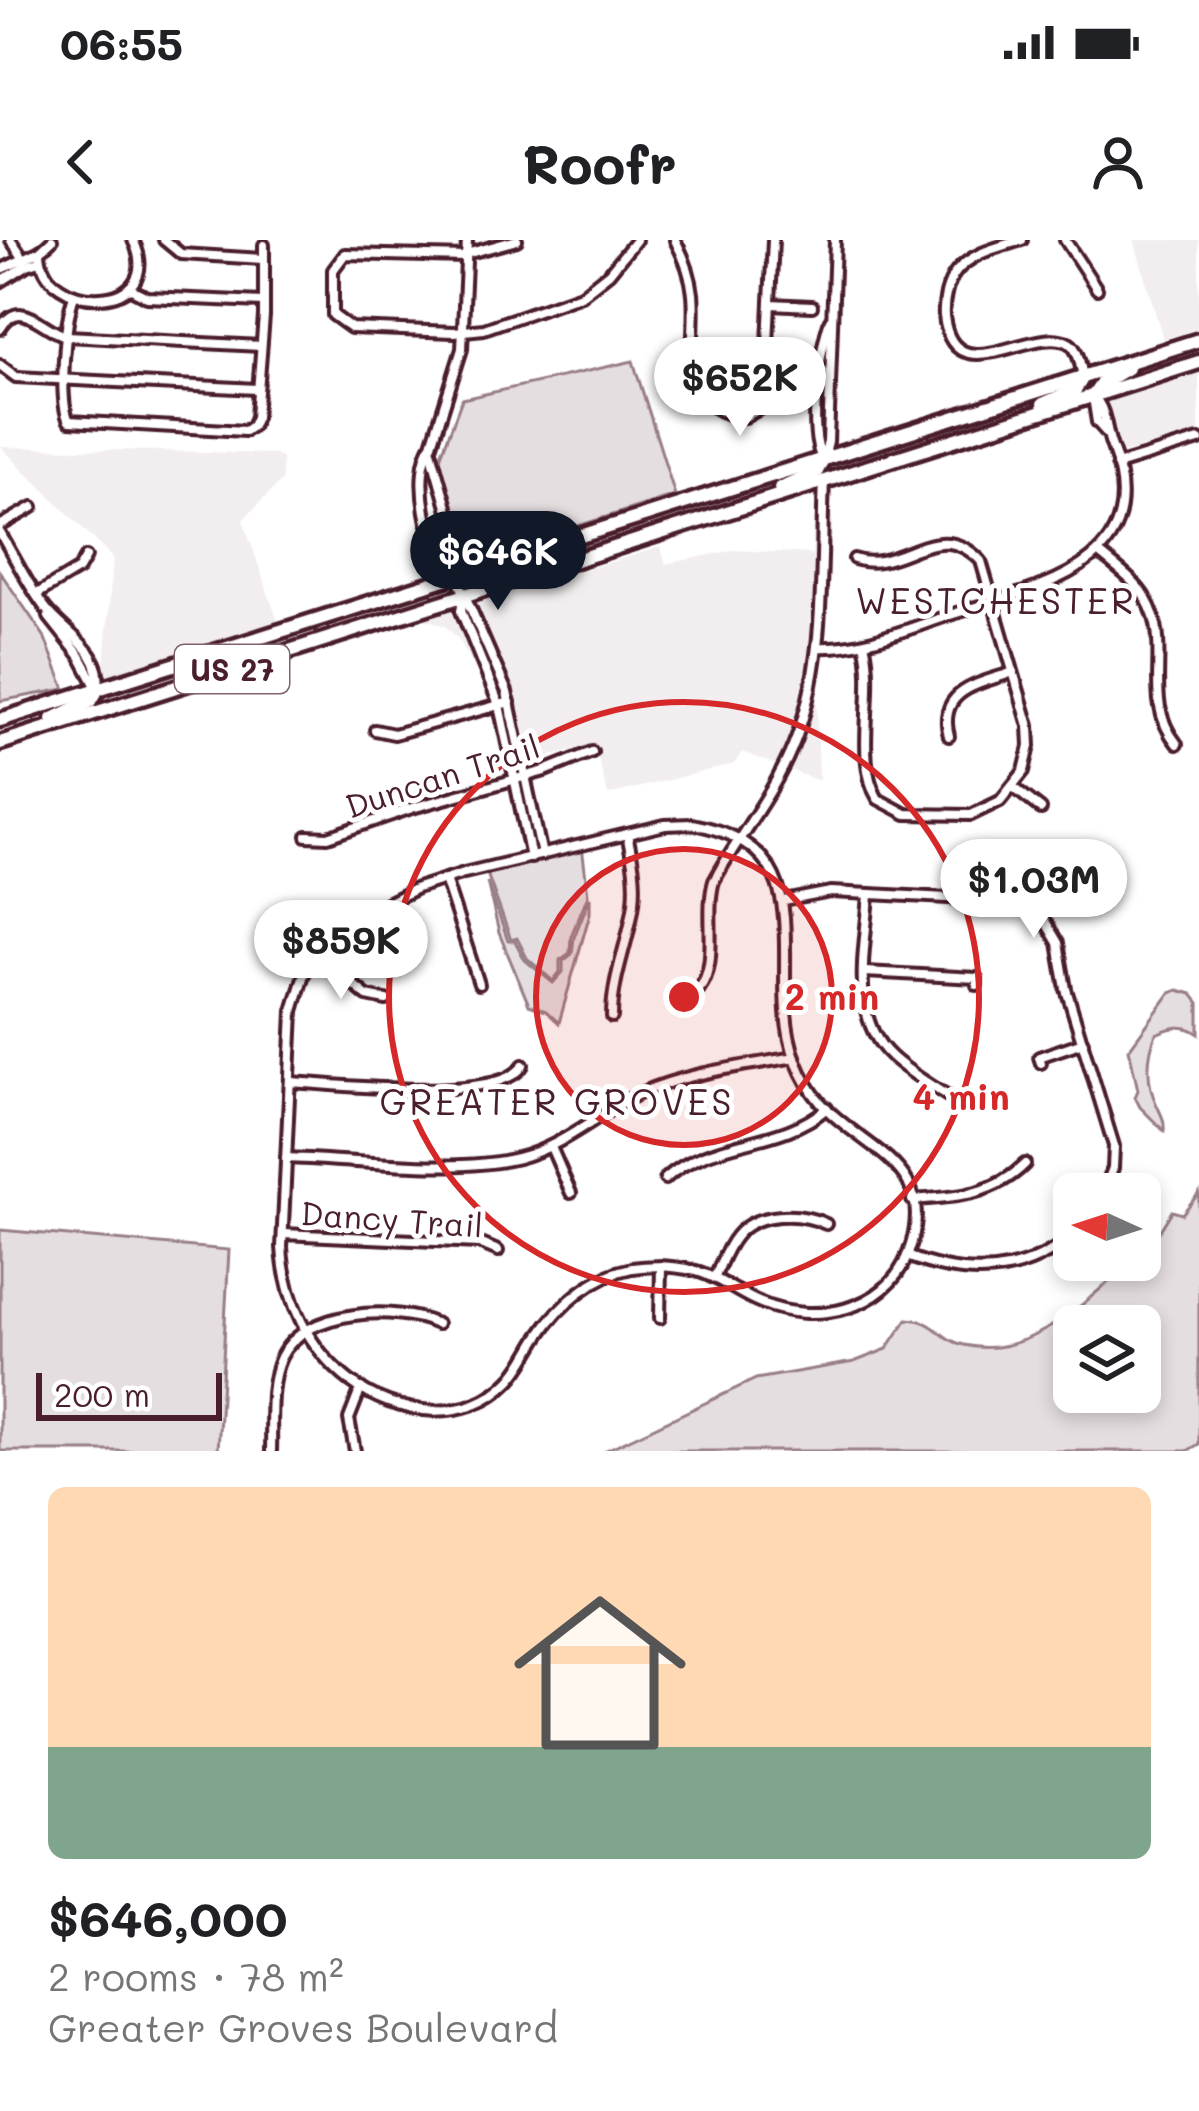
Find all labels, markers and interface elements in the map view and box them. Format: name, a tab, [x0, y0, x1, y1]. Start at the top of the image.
text: 06:55	[60, 13, 183, 71]
text: Roofr	[522, 127, 677, 198]
icon: back	[48, 129, 114, 195]
icon: person	[1085, 129, 1151, 195]
pin: $652K	[656, 337, 824, 439]
text: $652K	[681, 350, 799, 401]
pin: $646K	[414, 511, 582, 613]
text: $646K	[437, 524, 559, 575]
district label: WESTCHESTER	[855, 576, 1137, 623]
road number: US 27	[175, 645, 289, 693]
street label: Duncan Trail	[339, 723, 545, 827]
pin: $1.03M	[936, 839, 1132, 941]
text: $1.03M	[967, 852, 1101, 903]
pin: $859K	[257, 900, 425, 1002]
text: $859K	[281, 913, 401, 964]
text: 2 min	[785, 972, 879, 1019]
centre of rings	[663, 976, 705, 1018]
text: 4 min	[912, 1072, 1010, 1119]
district label: GREATER GROVES	[380, 1077, 734, 1124]
north arrow	[1053, 1173, 1161, 1281]
map controls	[1053, 1173, 1161, 1413]
street label: Dancy Trail	[299, 1190, 485, 1247]
button: layers	[1053, 1305, 1161, 1413]
scale bar	[36, 1367, 222, 1420]
text: 200 m	[54, 1372, 150, 1415]
icon: home	[492, 1565, 708, 1781]
text: $646,000	[48, 1883, 288, 1950]
text: 2 rooms · 78 m²	[48, 1950, 344, 2001]
text: Greater Groves Boulevard	[48, 2001, 558, 2052]

